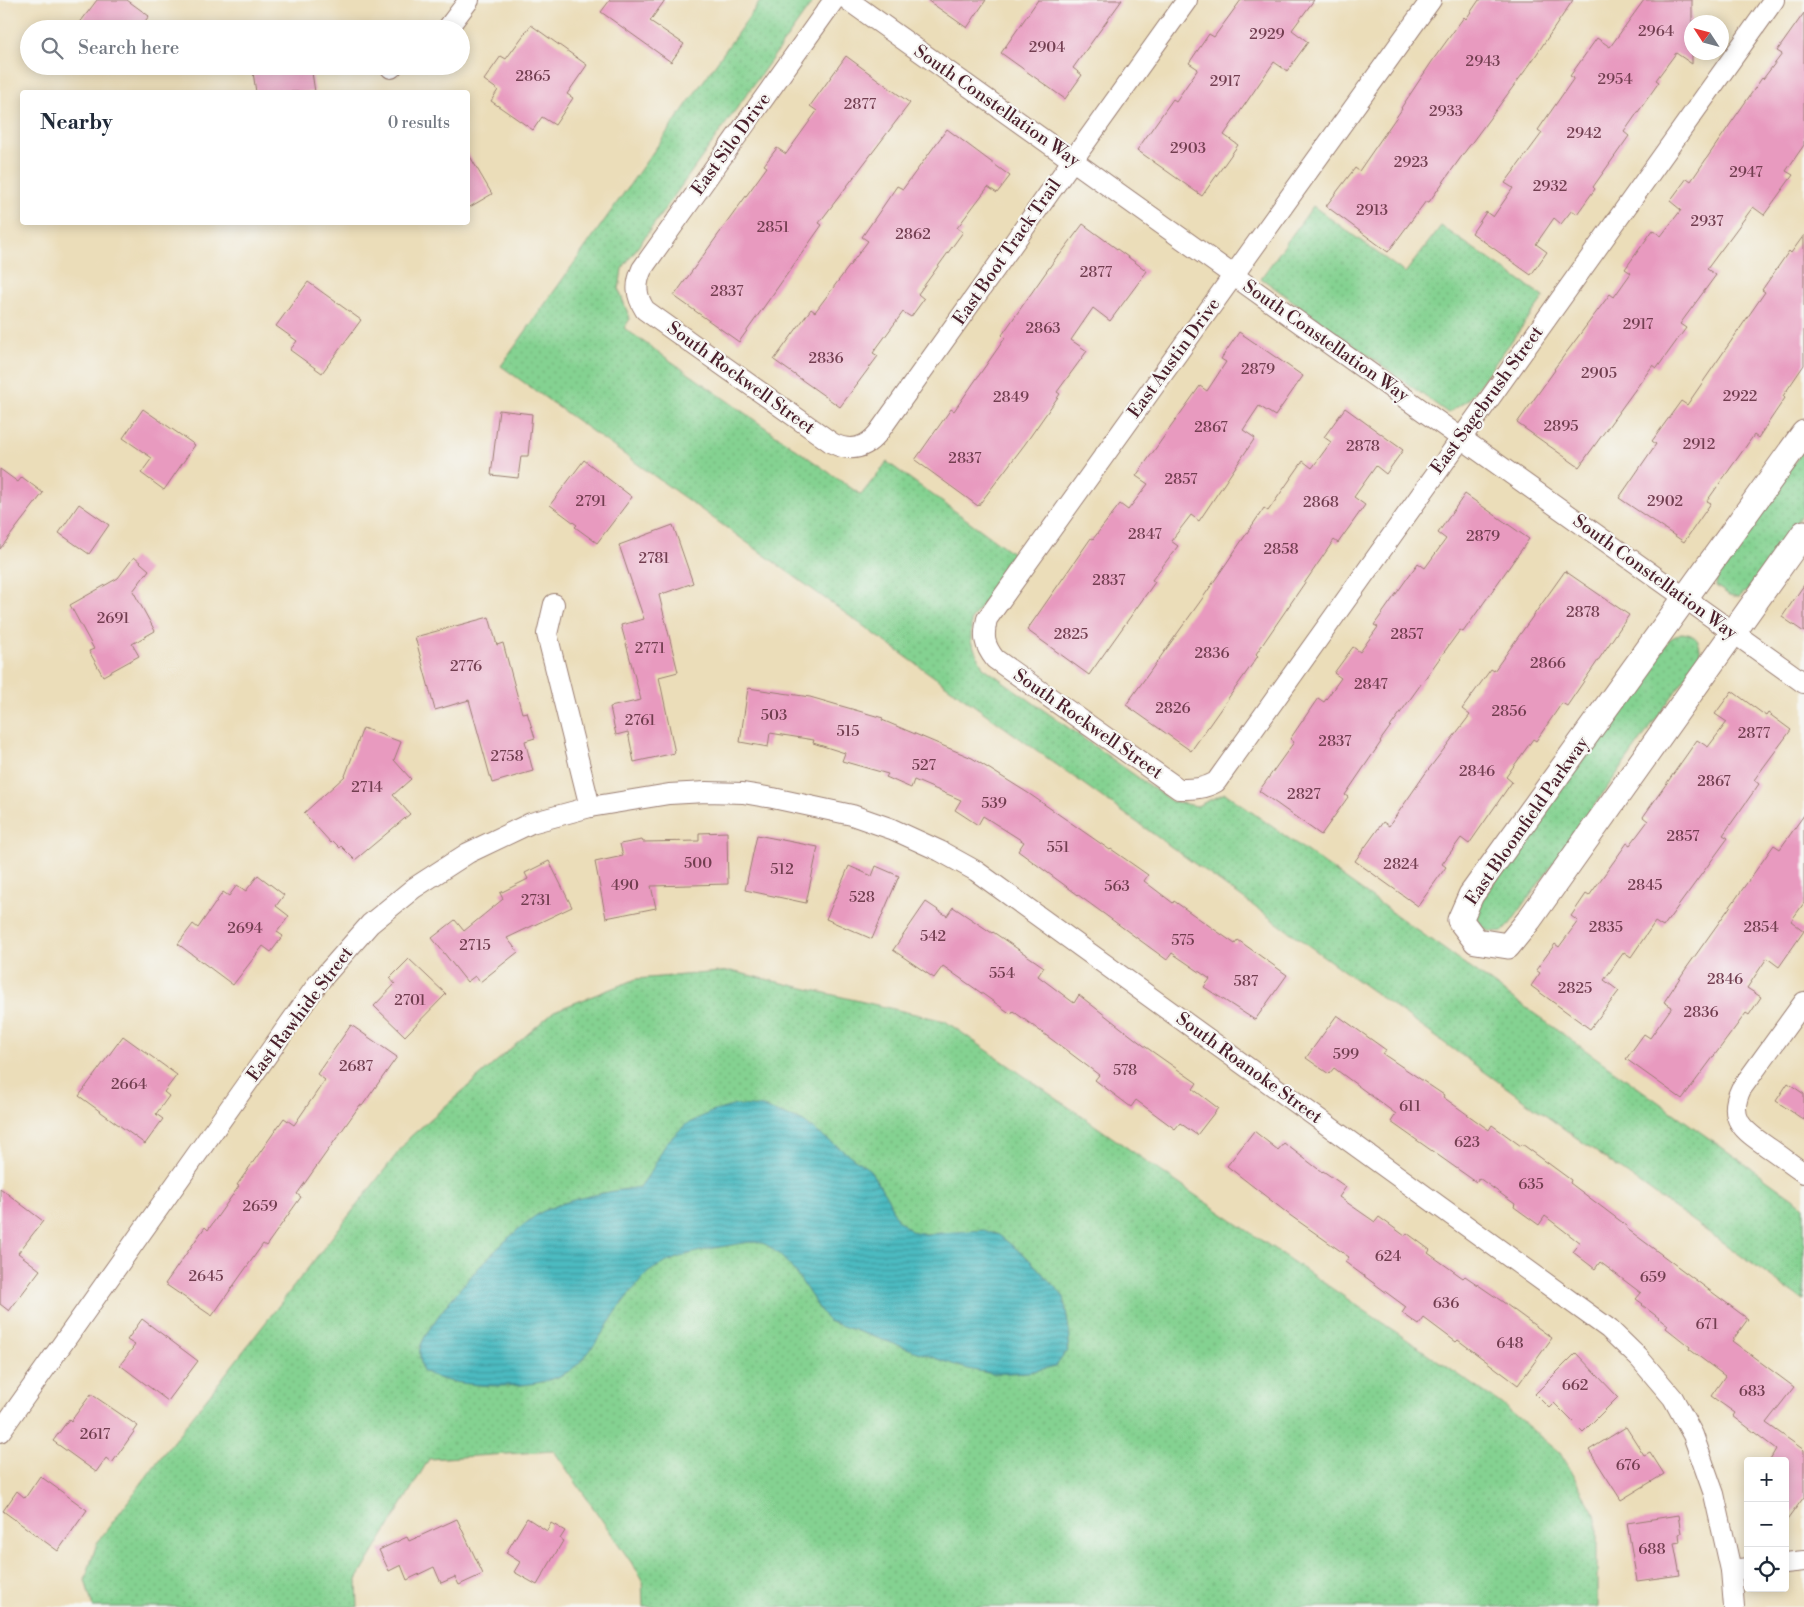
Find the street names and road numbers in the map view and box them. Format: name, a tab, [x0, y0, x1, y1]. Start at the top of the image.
street label: South Constellation Way	[909, 40, 1085, 172]
street label: East Silo Drive	[686, 88, 776, 200]
street label: East Boot Track Trail	[948, 174, 1067, 330]
street label: South Constellation Way	[1238, 275, 1414, 407]
street label: East Austin Drive	[1123, 294, 1225, 422]
street label: South Rockwell Street	[663, 317, 820, 440]
street label: East Sagebrush Street	[1426, 321, 1549, 478]
street label: South Constellation Way	[1568, 510, 1742, 645]
street label: South Rockwell Street	[1009, 664, 1168, 785]
street label: East Bloomfield Parkway	[1460, 732, 1594, 910]
street label: East Rawhide Street	[242, 942, 358, 1086]
street label: South Roanoke Street	[1171, 1007, 1327, 1129]

